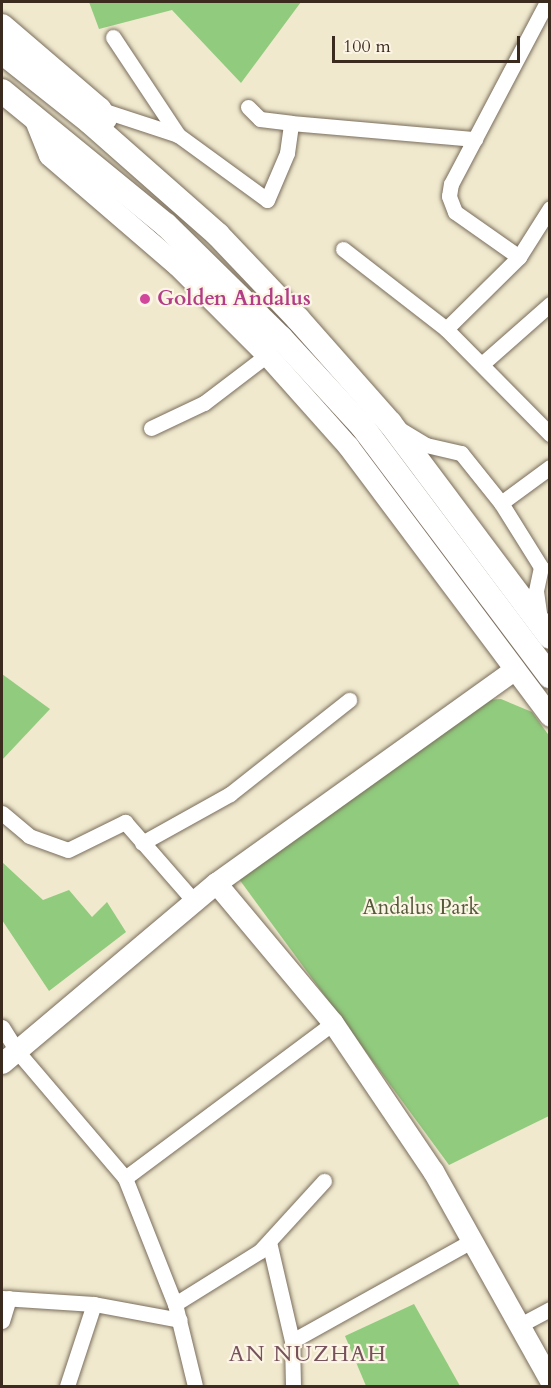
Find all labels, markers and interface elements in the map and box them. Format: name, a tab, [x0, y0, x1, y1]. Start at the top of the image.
scale bar	[335, 24, 522, 62]
text: 100 m	[343, 34, 391, 59]
place label: Golden Andalus	[157, 286, 311, 312]
marker: Golden Andalus	[138, 292, 152, 306]
park label: Andalus Park	[362, 895, 480, 921]
district label: AN NUZHAH	[229, 1342, 387, 1368]

